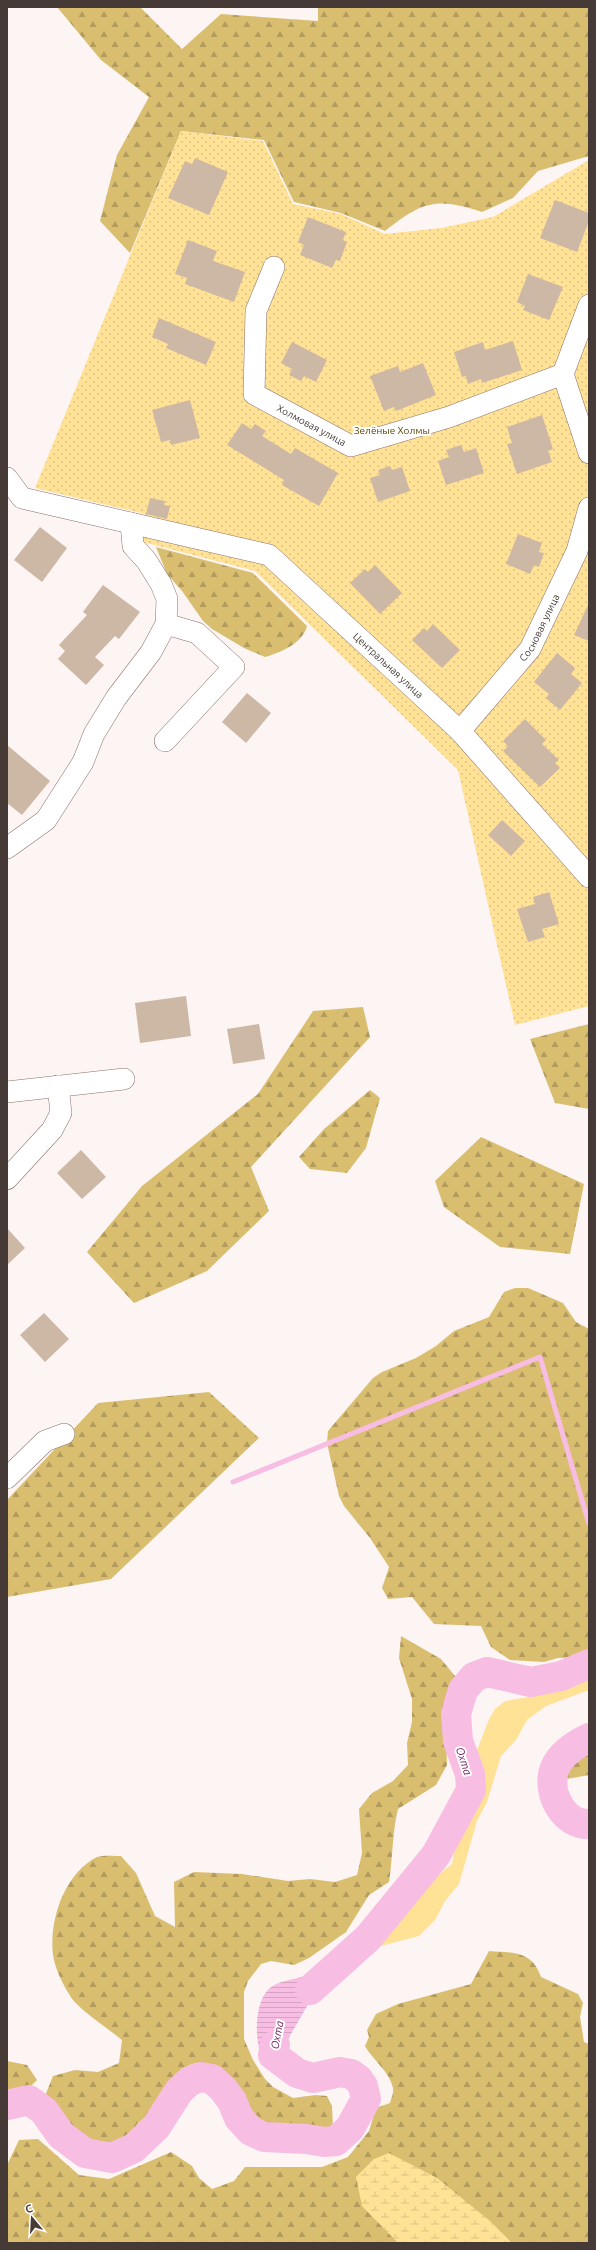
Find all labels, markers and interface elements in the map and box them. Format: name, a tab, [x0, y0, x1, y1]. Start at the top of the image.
street label: Холмовая улица	[275, 402, 348, 448]
park label: Зелёные Холмы	[354, 425, 430, 436]
street label: Сосновая улица	[517, 593, 561, 663]
street label: Центральная улица	[351, 631, 425, 700]
water label: Охта	[454, 1746, 474, 1777]
water label: Охта	[268, 2020, 286, 2050]
north arrow	[12, 2198, 52, 2238]
text: С	[24, 2202, 34, 2215]

